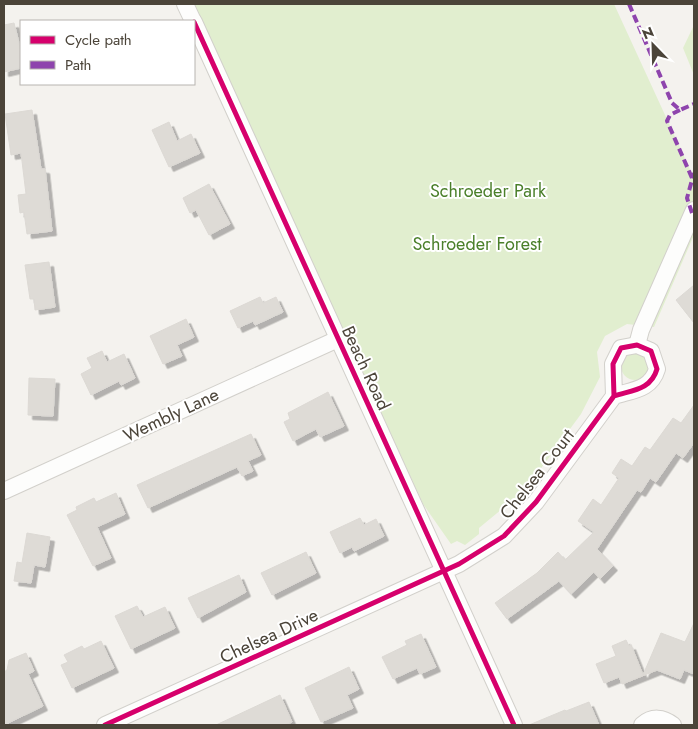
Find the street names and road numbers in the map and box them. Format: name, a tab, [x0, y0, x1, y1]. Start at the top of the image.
street label: Beach Road	[335, 322, 397, 414]
street label: Wembly Lane	[119, 381, 223, 449]
street label: Chelsea Court	[494, 423, 581, 525]
street label: Chelsea Drive	[216, 602, 322, 670]

